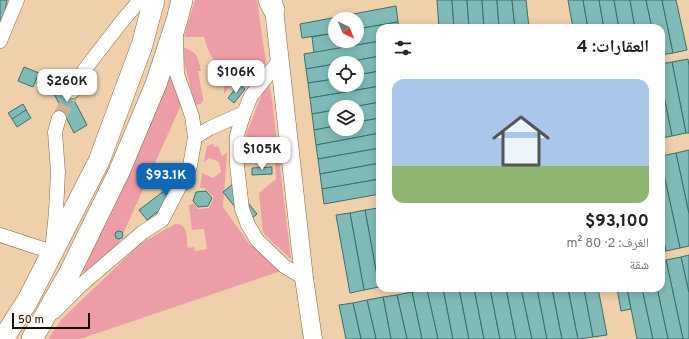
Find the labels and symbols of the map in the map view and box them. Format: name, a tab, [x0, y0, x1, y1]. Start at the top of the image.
north arrow	[328, 12, 364, 48]
pin: $106K	[208, 60, 264, 94]
pin: $260K	[39, 69, 95, 103]
pin: $105K	[234, 137, 290, 171]
pin: $93.1K	[133, 163, 199, 197]
scale bar	[12, 311, 90, 330]

